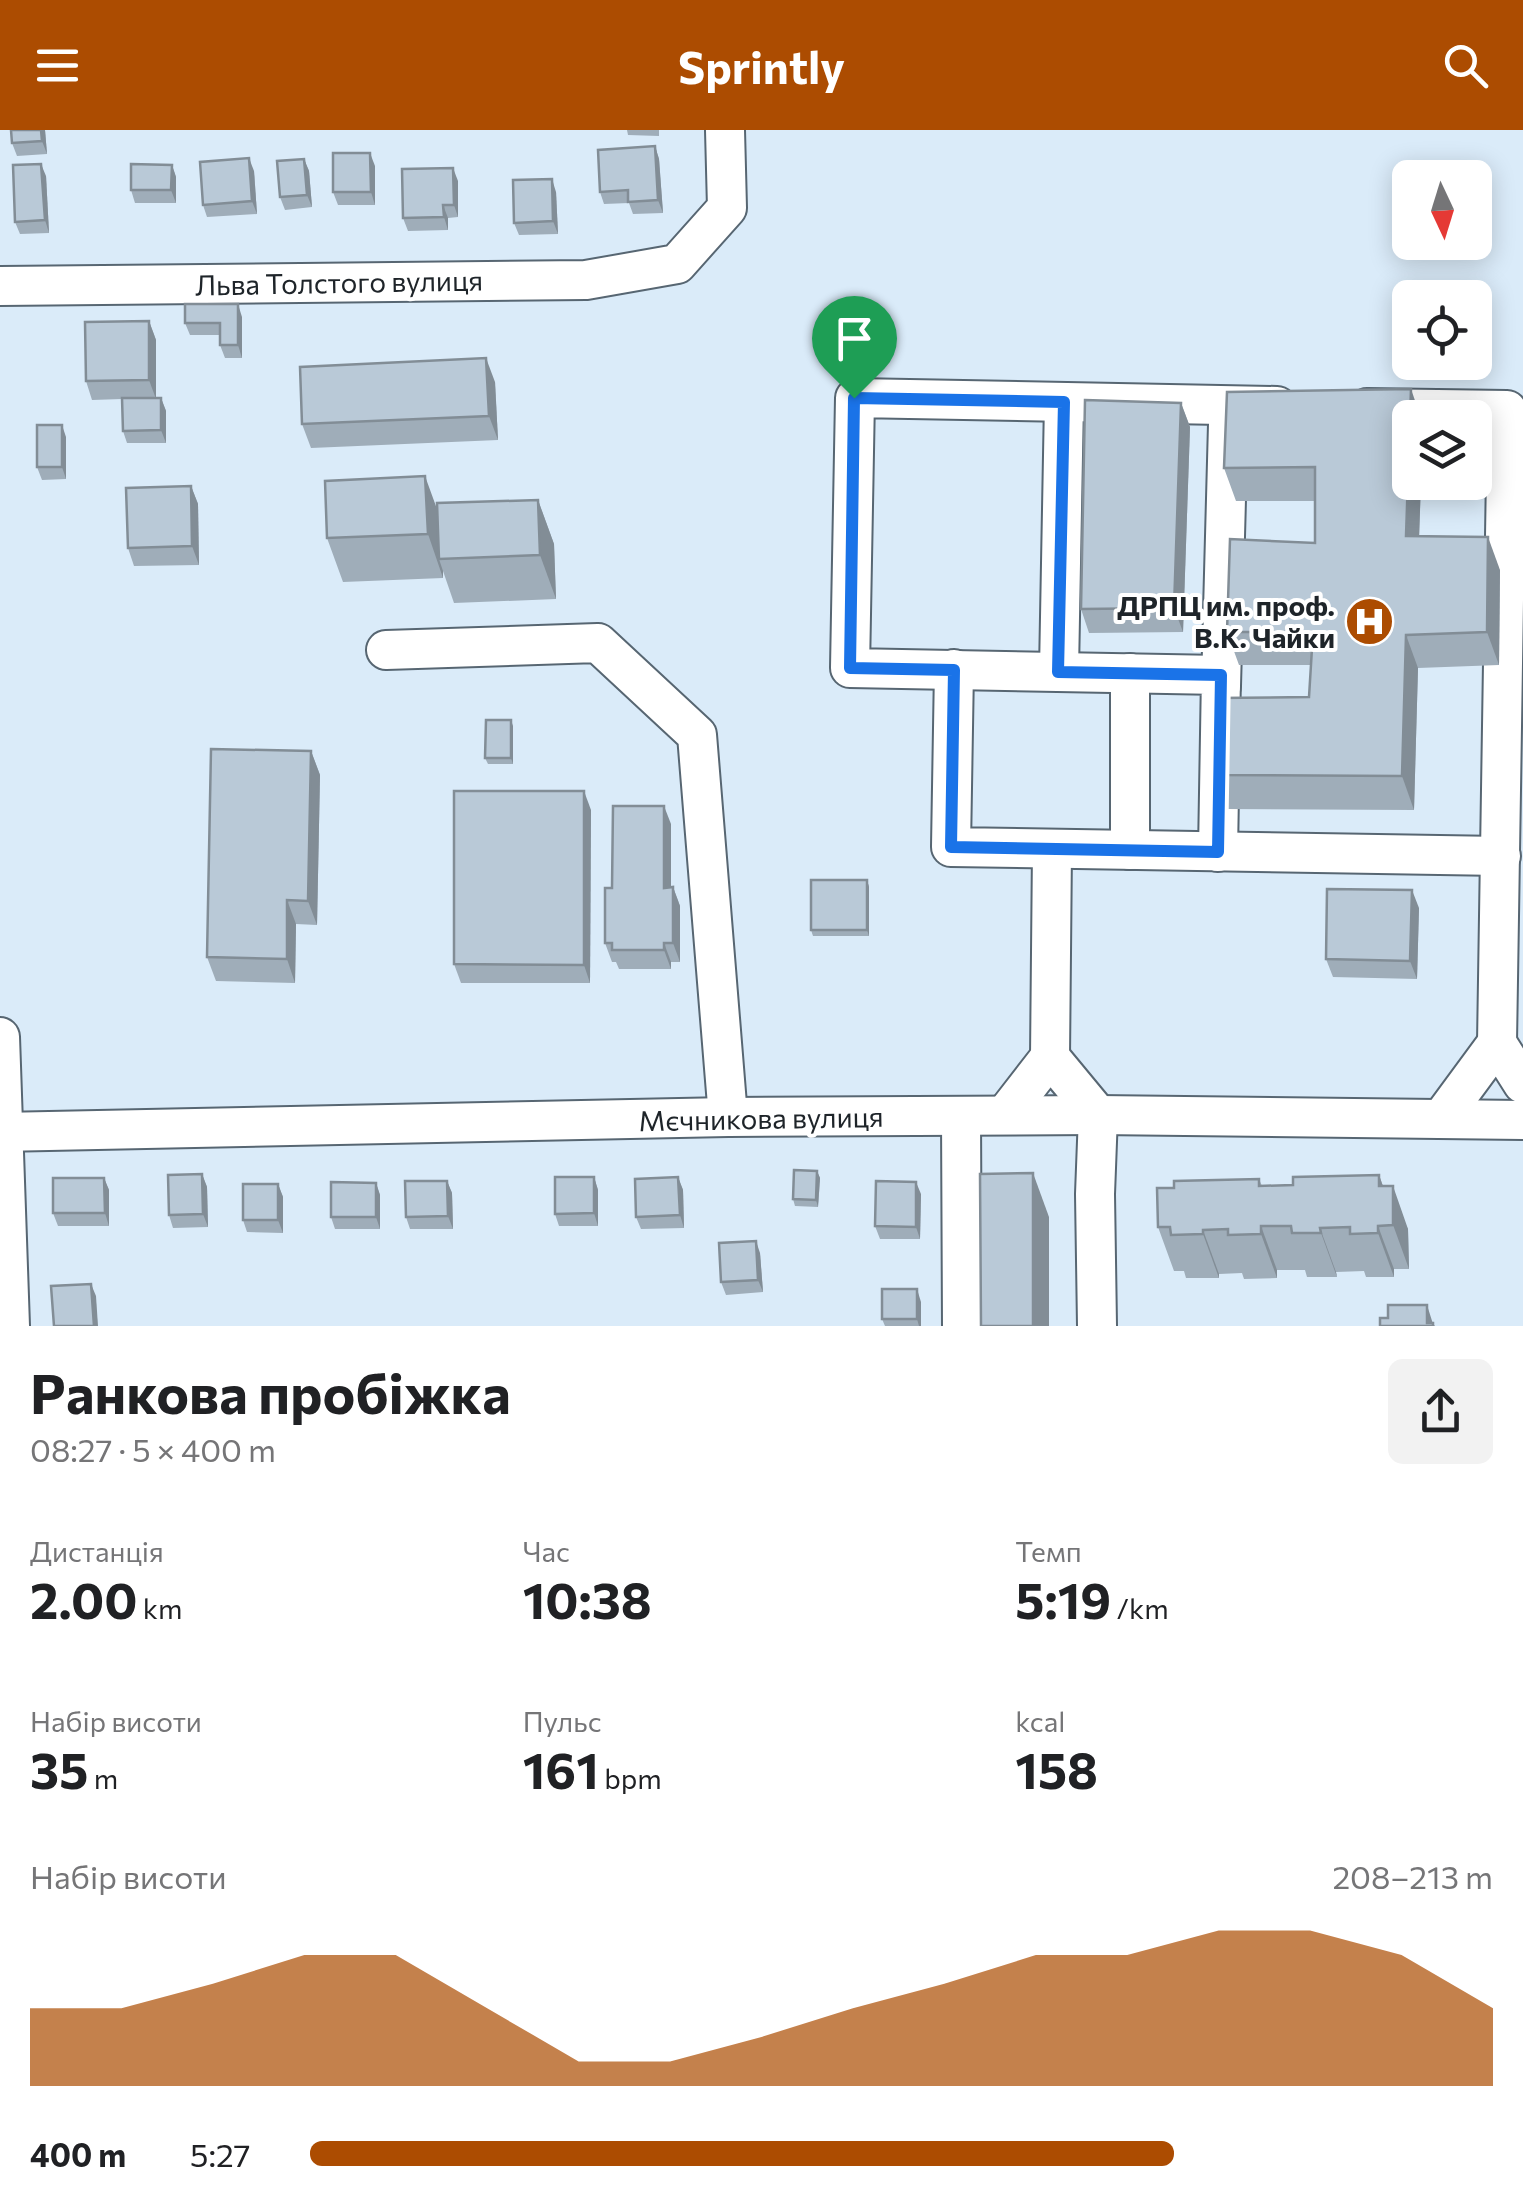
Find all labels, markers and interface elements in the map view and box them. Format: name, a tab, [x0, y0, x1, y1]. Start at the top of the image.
icon: menu	[30, 38, 85, 93]
text: Sprintly	[678, 38, 845, 93]
icon: search	[1438, 38, 1493, 93]
north arrow	[1392, 160, 1492, 260]
map controls	[1392, 160, 1492, 500]
street label: Льва Толстого вулиця	[195, 262, 483, 302]
button: locate	[1392, 280, 1492, 380]
pin	[812, 296, 897, 399]
icon: arrive	[827, 311, 882, 366]
button: layers	[1392, 400, 1492, 500]
place label: ДРПЦ им. проф. В.К. Чайки	[1117, 588, 1335, 654]
hospital icon: ДРПЦ им. проф. В.К. Чайки	[1344, 595, 1396, 647]
street label: Мєчникова вулиця	[638, 1099, 884, 1137]
text: Ранкова пробіжка	[30, 1358, 511, 1425]
button: share	[1388, 1359, 1493, 1464]
text: 08:27 · 5 × 400 m	[30, 1429, 276, 1469]
text: Дистанція	[30, 1534, 164, 1568]
text: Час	[523, 1534, 570, 1568]
text: Темп	[1015, 1534, 1082, 1568]
text: 2.00	[30, 1568, 137, 1629]
text: 10:38	[523, 1568, 652, 1629]
text: 5:19	[1015, 1568, 1111, 1629]
text: km	[137, 1591, 182, 1625]
text: /km	[1111, 1591, 1169, 1625]
text: Набір висоти	[30, 1704, 202, 1738]
text: Пульс	[523, 1704, 602, 1738]
text: kcal	[1015, 1704, 1065, 1738]
text: 35	[30, 1738, 88, 1799]
text: 161	[523, 1738, 599, 1799]
text: 158	[1015, 1738, 1098, 1799]
text: m	[88, 1761, 118, 1795]
text: bpm	[599, 1761, 662, 1795]
text: Набір висоти	[30, 1856, 227, 1896]
text: 208–213 m	[1332, 1856, 1493, 1896]
text: 400 m	[30, 2134, 126, 2174]
text: 5:27	[190, 2134, 251, 2174]

